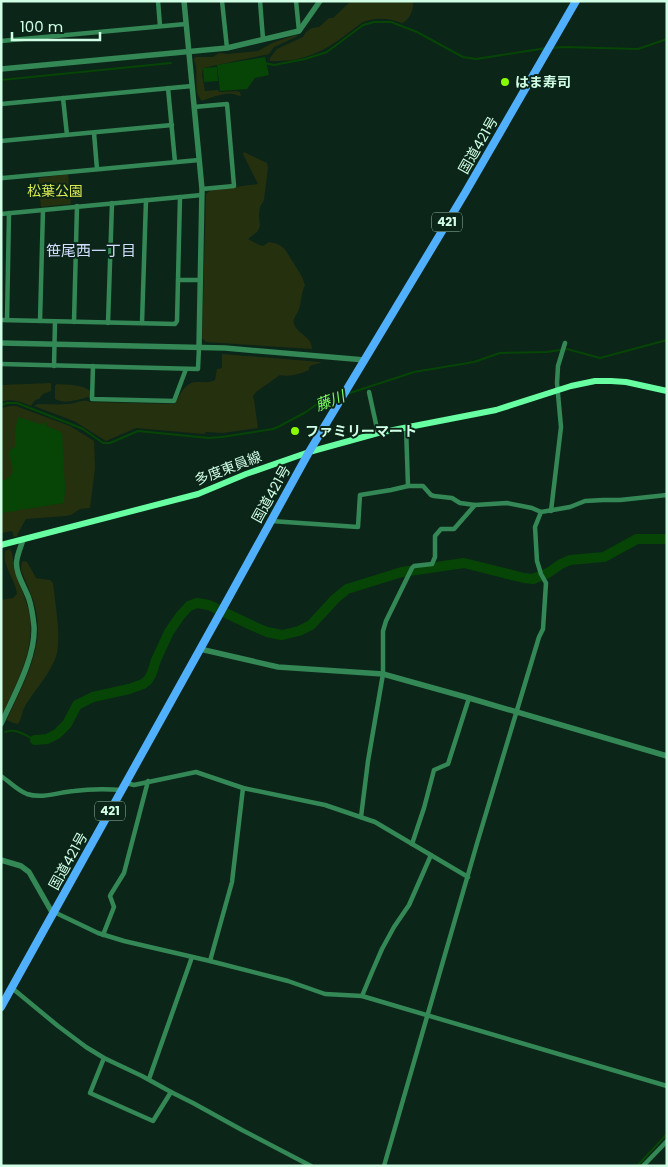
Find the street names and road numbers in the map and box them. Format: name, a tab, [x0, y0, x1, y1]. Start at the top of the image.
street label: 国道421号	[454, 113, 502, 177]
road number: 421	[432, 212, 462, 232]
street label: 多度東員線	[192, 446, 264, 490]
street label: 国道421号	[247, 461, 295, 527]
road number: 421	[95, 801, 125, 820]
street label: 国道421号	[44, 828, 92, 894]

